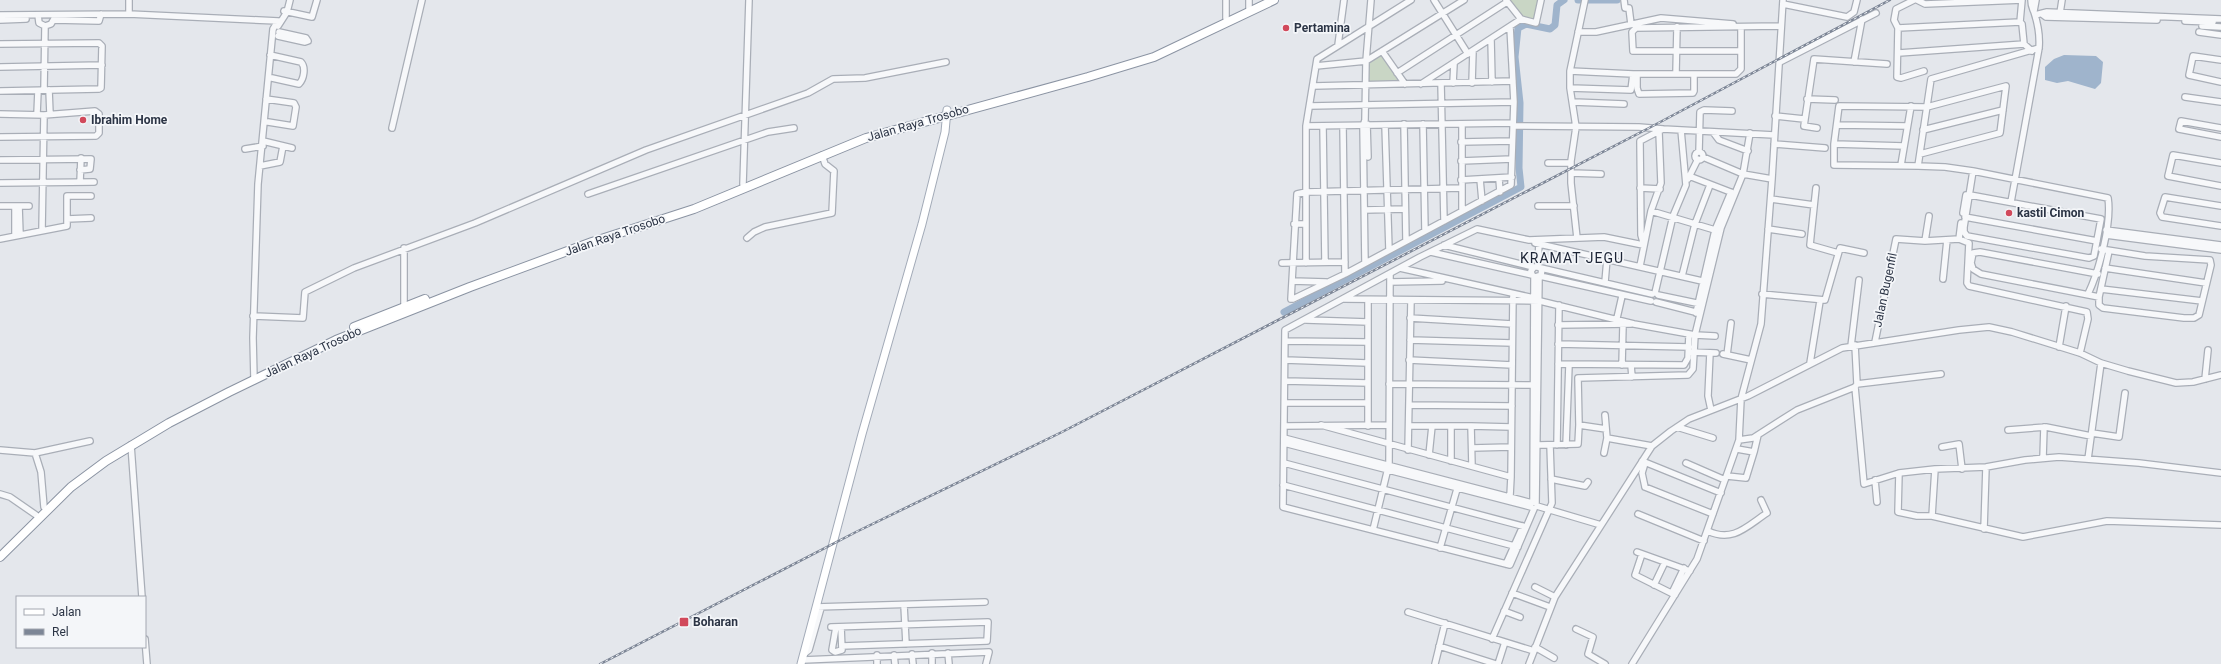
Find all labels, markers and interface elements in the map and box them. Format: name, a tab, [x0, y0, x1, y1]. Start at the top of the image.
place label: Pertamina	[1294, 21, 1351, 35]
marker: Pertamina	[1281, 23, 1291, 33]
street label: Jalan Raya Trosobo	[866, 102, 971, 144]
place label: Ibrahim Home	[91, 113, 168, 127]
marker: Ibrahim Home	[78, 115, 88, 125]
place label: kastil Cimon	[2017, 206, 2085, 220]
marker: kastil Cimon	[2004, 208, 2014, 218]
street label: Jalan Raya Trosobo	[563, 211, 667, 259]
district label: KRAMAT JEGU	[1520, 250, 1624, 266]
street label: Jalan Bugenfil	[1870, 252, 1900, 328]
street label: Jalan Raya Trosobo	[262, 323, 364, 381]
legend	[16, 596, 146, 648]
text: Jalan	[52, 605, 81, 619]
place label: Boharan	[693, 615, 738, 629]
marker: Boharan	[678, 616, 690, 628]
text: Rel	[52, 625, 69, 639]

